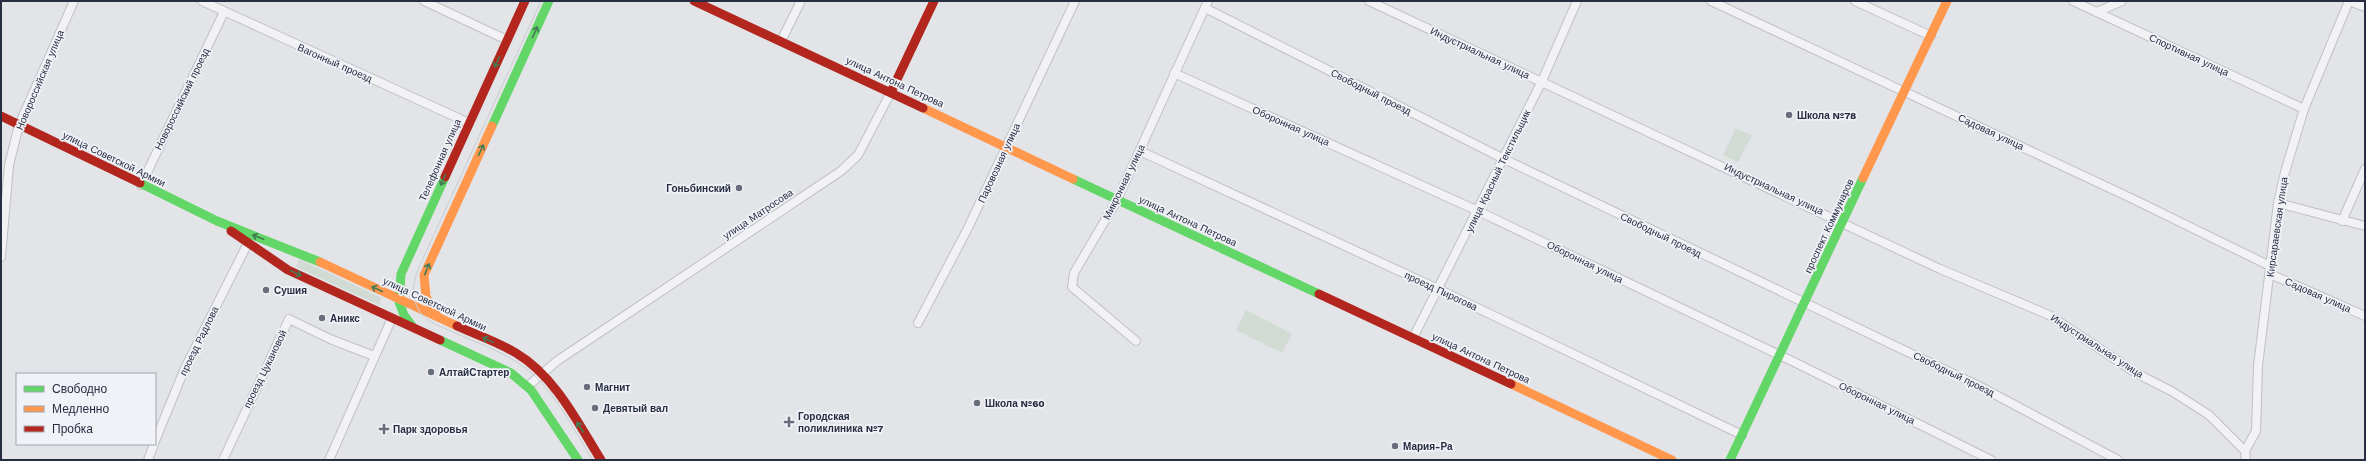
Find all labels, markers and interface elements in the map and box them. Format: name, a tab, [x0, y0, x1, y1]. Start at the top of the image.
street label: Индустриальная улица	[1429, 25, 1532, 81]
one-way arrow	[532, 26, 539, 38]
street label: Новороссийская улица	[14, 28, 66, 132]
street label: Спортивная улица	[2148, 32, 2231, 78]
street label: Вагонный проезд	[296, 42, 374, 84]
street label: Новороссийский проезд	[153, 46, 212, 152]
one-way arrow	[493, 55, 500, 67]
street label: улица Антона Петрова	[844, 55, 946, 110]
street label: Свободный проезд	[1329, 67, 1413, 117]
street label: Оборонная улица	[1251, 104, 1332, 148]
street label: улица Красный Текстильщик	[1464, 108, 1533, 234]
marker: Школа №78	[1784, 110, 1794, 120]
place label: Школа №78	[1797, 110, 1856, 121]
street label: Садовая улица	[1956, 112, 2026, 152]
street label: Телефонная улица	[417, 117, 463, 203]
street label: Паровозная улица	[976, 121, 1022, 205]
street label: улица Советской Армии	[61, 129, 167, 189]
street label: Микронная улица	[1101, 142, 1147, 221]
one-way arrow	[478, 145, 485, 157]
street label: Индустриальная улица	[1723, 161, 1826, 217]
one-way arrow	[439, 174, 446, 186]
street label: Кирсараевская улица	[2265, 176, 2290, 278]
street label: проспект Коммунаров	[1802, 177, 1856, 275]
place label: Гоньбинский	[666, 183, 731, 194]
marker: Гоньбинский	[734, 183, 744, 193]
street label: улица Матросова	[721, 186, 795, 241]
street label: улица Антона Петрова	[1137, 194, 1239, 249]
street label: Свободный проезд	[1619, 211, 1703, 259]
one-way arrow	[252, 232, 264, 240]
street label: Оборонная улица	[1545, 239, 1625, 285]
one-way arrow	[423, 263, 431, 275]
street label: проезд Пирогова	[1403, 269, 1480, 313]
one-way arrow	[290, 270, 302, 277]
street label: улица Советской Армии	[382, 275, 488, 333]
street label: Садовая улица	[2283, 275, 2353, 315]
marker: Сушия	[261, 285, 271, 295]
place label: Сушия	[274, 285, 307, 296]
one-way arrow	[371, 285, 383, 292]
street label: проезд Радлова	[178, 304, 221, 377]
street label: Индустриальная улица	[2049, 312, 2146, 380]
marker: Аникс	[317, 313, 327, 323]
place label: Аникс	[330, 313, 360, 324]
street label: проезд Цукановой	[241, 328, 289, 410]
street label: улица Антона Петрова	[1430, 331, 1532, 386]
one-way arrow	[482, 336, 494, 343]
street label: Свободный проезд	[1912, 350, 1996, 398]
marker: АлтайСтартер	[426, 367, 436, 377]
place label: АлтайСтартер	[439, 367, 509, 378]
legend	[16, 373, 156, 445]
street label: Оборонная улица	[1837, 380, 1917, 426]
text: Свободно	[52, 382, 107, 396]
marker: Магнит	[582, 382, 592, 392]
place label: Магнит	[595, 382, 630, 393]
marker: Школа №60	[972, 398, 982, 408]
place label: Школа №60	[985, 398, 1045, 409]
text: Медленно	[52, 402, 109, 416]
marker: Девятый вал	[590, 403, 600, 413]
place label: Девятый вал	[603, 403, 668, 414]
place label: Городская поликлиника №7	[798, 411, 883, 434]
marker: Городская поликлиника №7	[783, 416, 795, 428]
text: Пробка	[52, 422, 93, 436]
one-way arrow	[576, 422, 584, 433]
marker: Парк здоровья	[378, 423, 390, 435]
place label: Парк здоровья	[393, 424, 468, 435]
marker: Мария-Ра	[1390, 441, 1400, 451]
place label: Мария-Ра	[1403, 441, 1453, 452]

